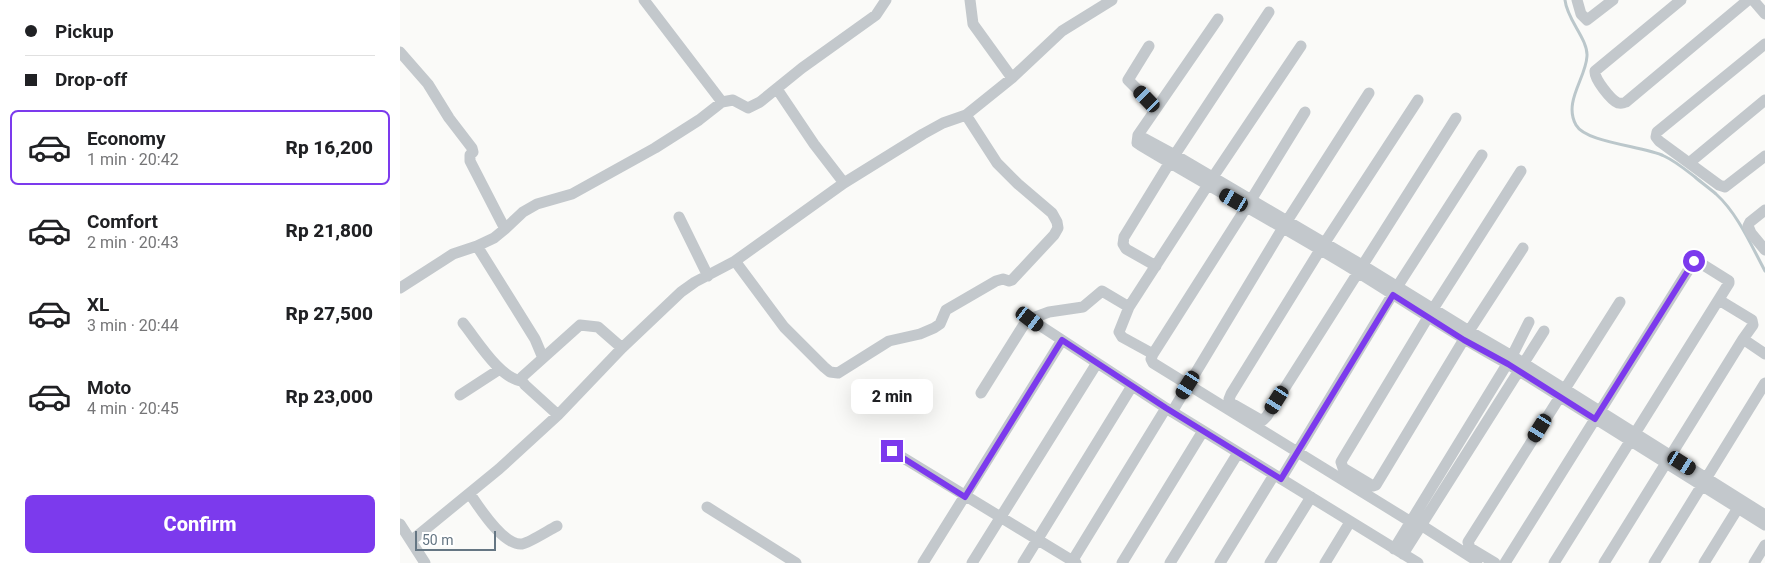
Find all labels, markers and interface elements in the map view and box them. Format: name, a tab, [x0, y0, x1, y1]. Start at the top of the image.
text: Pickup	[55, 20, 114, 43]
text: Drop-off	[55, 68, 127, 91]
car	[1131, 83, 1162, 115]
icon: car	[27, 125, 72, 170]
text: Economy	[87, 127, 166, 150]
text: Rp 16,200	[286, 136, 373, 159]
text: 1 min · 20:42	[87, 150, 179, 169]
car	[1217, 186, 1250, 214]
icon: car	[27, 208, 72, 253]
text: Comfort	[87, 210, 158, 233]
text: Rp 21,800	[286, 219, 373, 242]
text: 2 min · 20:43	[87, 233, 179, 252]
route start	[1683, 250, 1705, 272]
icon: car	[27, 291, 72, 336]
text: XL	[87, 293, 109, 316]
text: Rp 27,500	[286, 302, 373, 325]
car	[1013, 304, 1046, 334]
text: 3 min · 20:44	[87, 316, 179, 335]
car	[1173, 368, 1202, 402]
icon: car	[27, 374, 72, 419]
text: Moto	[87, 376, 131, 399]
callout: 2 min	[851, 378, 933, 414]
car	[1262, 383, 1291, 417]
text: Rp 23,000	[286, 385, 373, 408]
text: 2 min	[872, 387, 912, 406]
text: 4 min · 20:45	[87, 399, 179, 418]
car	[1525, 411, 1554, 445]
route end	[881, 440, 903, 462]
car	[1665, 449, 1698, 477]
button: Confirm	[25, 495, 375, 553]
scale bar	[415, 528, 496, 551]
text: 50 m	[422, 532, 454, 548]

